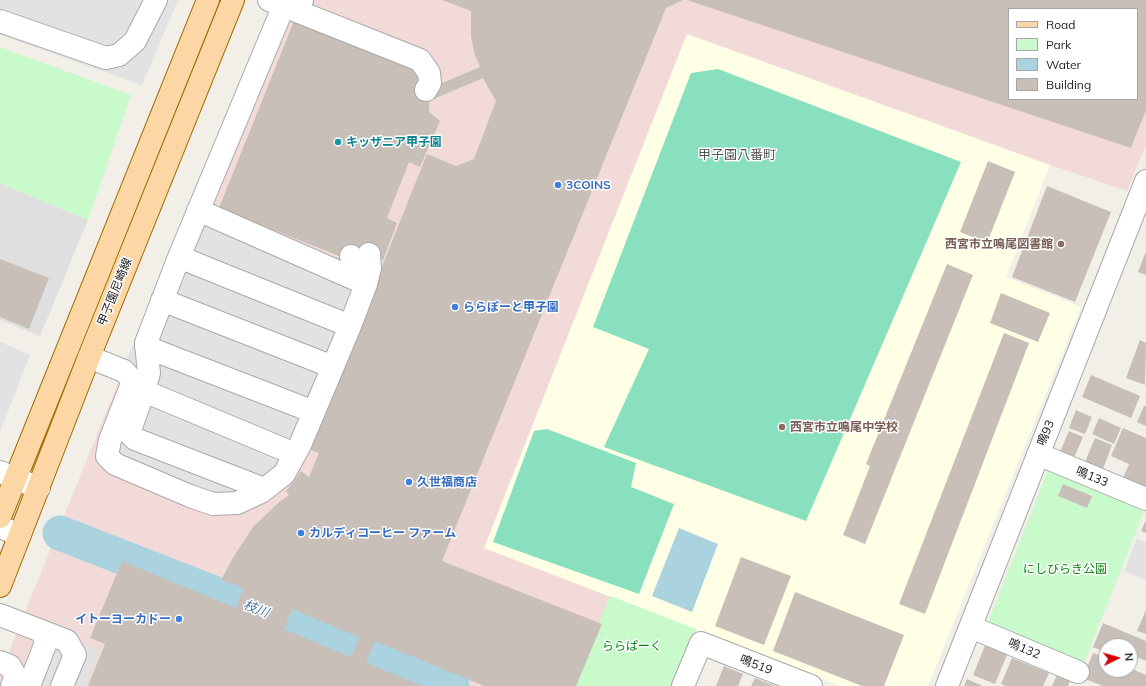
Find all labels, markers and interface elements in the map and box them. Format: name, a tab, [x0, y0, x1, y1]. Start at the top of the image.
legend	[1008, 8, 1138, 100]
text: Road	[1046, 17, 1075, 32]
text: Park	[1046, 37, 1071, 52]
text: Water	[1046, 57, 1081, 72]
text: Building	[1046, 77, 1091, 92]
place label: キッザニア甲子園	[346, 135, 442, 149]
marker: キッザニア甲子園	[333, 137, 343, 147]
district label: 甲子園八番町	[698, 147, 776, 163]
place label: 3COINS	[566, 178, 611, 192]
marker: 3COINS	[553, 180, 563, 190]
place label: 西宮市立鳴尾図書館	[945, 237, 1053, 251]
marker: 西宮市立鳴尾図書館	[1056, 239, 1066, 249]
street label: 甲子園尼崎線	[95, 256, 135, 328]
place label: ららぽーと甲子園	[463, 300, 559, 314]
marker: ららぽーと甲子園	[450, 302, 460, 312]
street label: 鳴93	[1034, 418, 1058, 448]
place label: 西宮市立鳴尾中学校	[790, 420, 898, 434]
marker: 西宮市立鳴尾中学校	[777, 422, 787, 432]
street label: 鳴133	[1074, 464, 1110, 490]
place label: 久世福商店	[417, 475, 477, 489]
marker: 久世福商店	[404, 477, 414, 487]
place label: カルディコーヒー ファーム	[309, 526, 456, 540]
marker: カルディコーヒー ファーム	[296, 528, 306, 538]
park label: にしびらき公園	[1023, 562, 1107, 576]
water label: 枝川	[241, 597, 271, 621]
place label: イトーヨーカドー	[75, 612, 171, 626]
marker: イトーヨーカドー	[174, 614, 184, 624]
street label: 鳴132	[1006, 636, 1042, 662]
north arrow	[1098, 638, 1138, 678]
park label: ららぱーく	[602, 639, 662, 653]
street label: 鳴519	[738, 652, 774, 678]
text: N	[1122, 652, 1136, 662]

